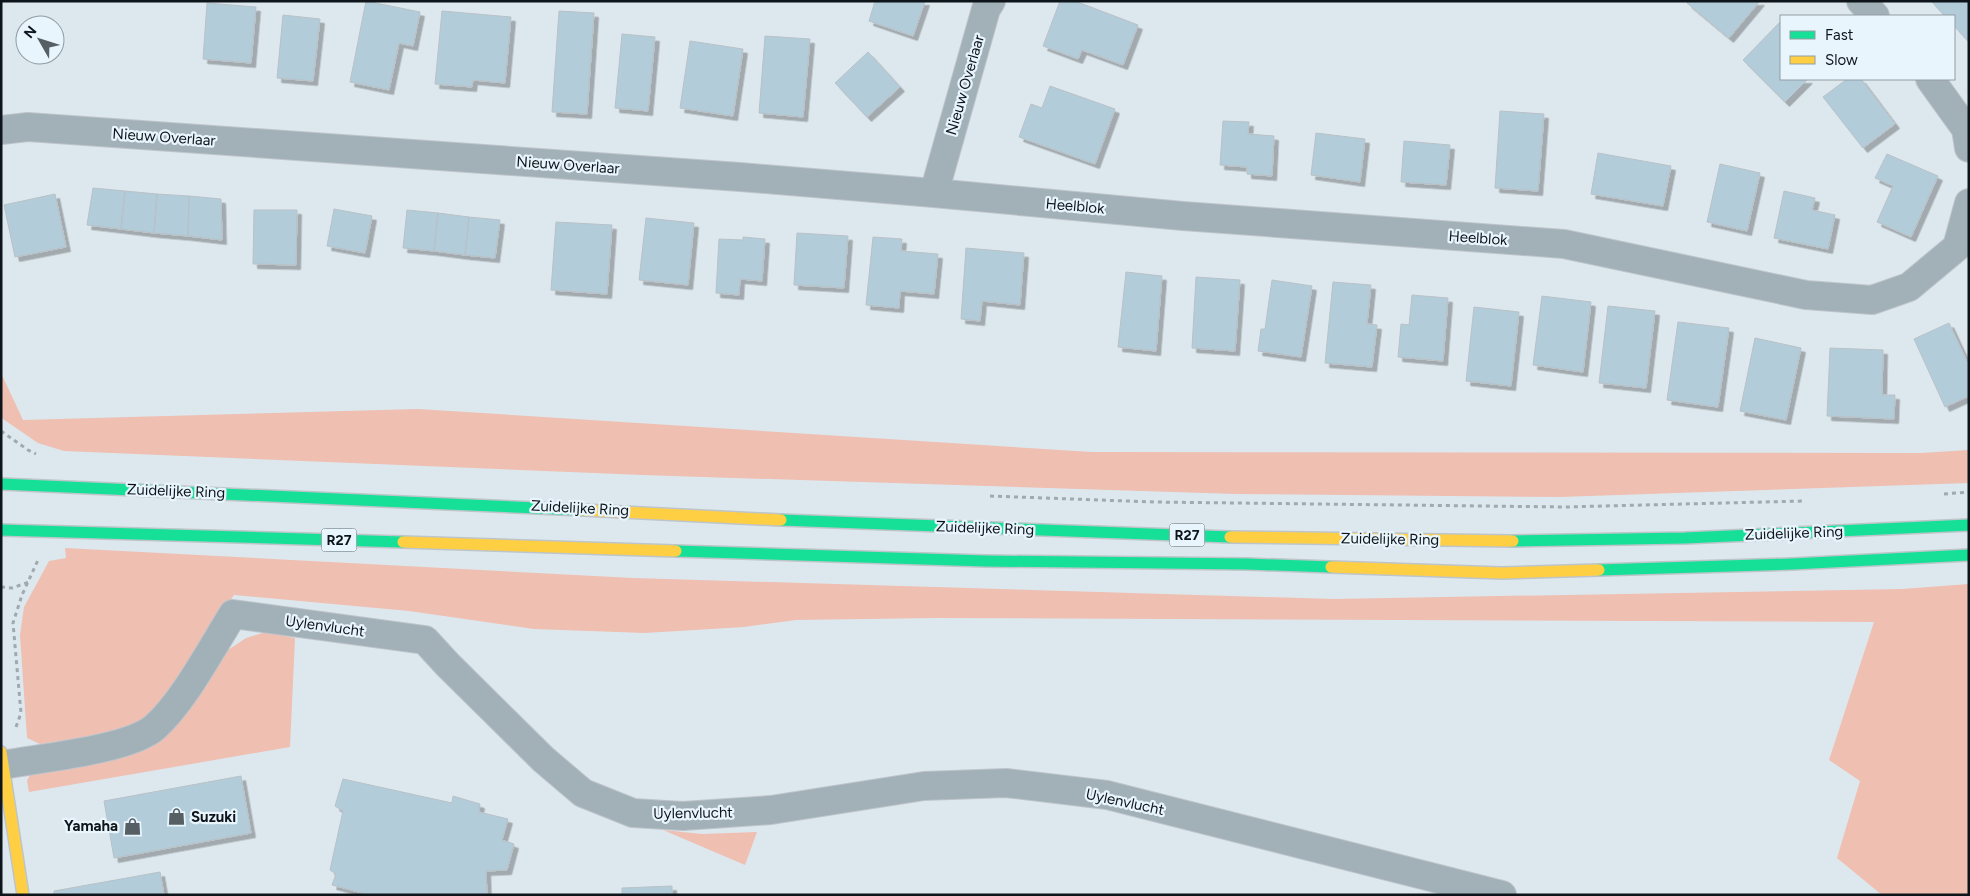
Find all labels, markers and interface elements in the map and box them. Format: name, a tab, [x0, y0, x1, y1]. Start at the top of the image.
north arrow	[15, 15, 65, 65]
legend	[1780, 15, 1955, 80]
text: N	[20, 23, 40, 42]
text: Fast	[1825, 26, 1854, 44]
street label: Nieuw Overlaar	[942, 33, 988, 137]
text: Slow	[1825, 51, 1858, 69]
street label: Nieuw Overlaar	[112, 124, 216, 150]
street label: Nieuw Overlaar	[516, 152, 620, 178]
street label: Heelblok	[1045, 194, 1106, 218]
street label: Heelblok	[1448, 227, 1509, 249]
street label: Zuidelijke Ring	[127, 480, 225, 502]
street label: Zuidelijke Ring	[530, 496, 630, 520]
street label: Zuidelijke Ring	[936, 517, 1034, 539]
street label: Zuidelijke Ring	[1745, 522, 1843, 544]
road number: R27	[1170, 524, 1204, 546]
road number: R27	[322, 528, 356, 552]
street label: Zuidelijke Ring	[1341, 529, 1439, 549]
street label: Uylenvlucht	[284, 612, 366, 641]
street label: Uylenvlucht	[1084, 785, 1166, 819]
street label: Uylenvlucht	[653, 803, 733, 823]
shop icon: Suzuki	[167, 807, 187, 827]
place label: Suzuki	[191, 808, 236, 826]
shop icon: Yamaha	[122, 816, 142, 836]
place label: Yamaha	[64, 817, 118, 835]

